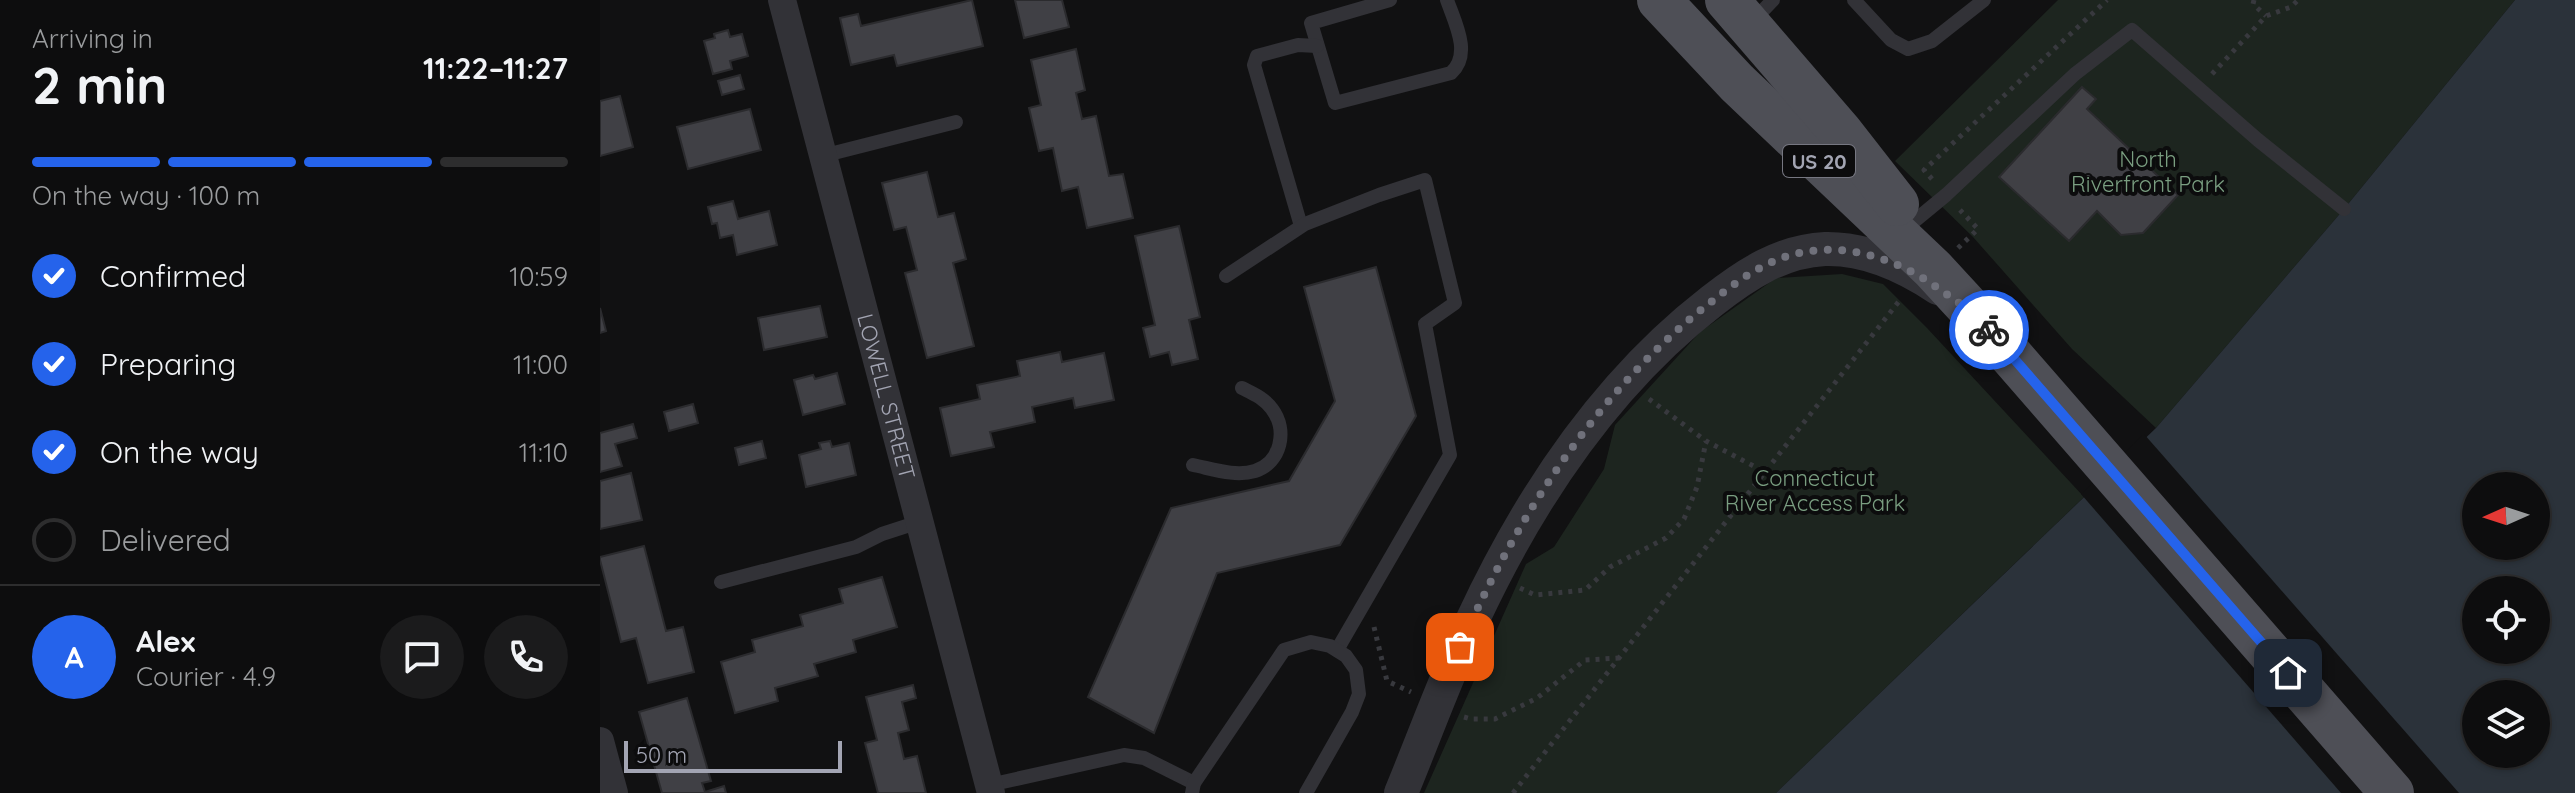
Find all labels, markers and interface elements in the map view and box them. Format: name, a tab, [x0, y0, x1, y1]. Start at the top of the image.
text: Arriving in	[32, 22, 153, 55]
text: 11:22–11:27	[423, 49, 568, 87]
text: 2 min	[32, 52, 167, 117]
road number: US 20	[1783, 145, 1855, 177]
park label: North Riverfront Park	[2071, 145, 2225, 198]
text: On the way · 100 m	[32, 179, 260, 212]
icon: check	[32, 254, 76, 298]
text: Confirmed	[100, 257, 246, 295]
text: 10:59	[509, 260, 568, 293]
courier	[1949, 290, 2029, 370]
icon: bike	[1967, 308, 2011, 352]
street label: LOWELL STREET	[851, 311, 922, 482]
icon: check	[32, 342, 76, 386]
text: Preparing	[100, 345, 236, 383]
text: 11:00	[513, 348, 568, 381]
icon: check	[32, 430, 76, 474]
text: On the way	[100, 433, 259, 471]
text: 11:10	[519, 436, 568, 469]
park label: Connecticut River Access Park	[1725, 464, 1905, 517]
north arrow	[2462, 472, 2550, 560]
map controls	[2462, 472, 2550, 768]
text: Delivered	[100, 521, 231, 559]
button: locate	[2462, 576, 2550, 664]
pin	[1426, 613, 1494, 681]
button: chat	[380, 615, 464, 699]
button: phone	[484, 615, 568, 699]
text: Alex	[136, 622, 195, 660]
icon: bag	[1438, 625, 1482, 669]
text: A	[64, 638, 84, 676]
pin	[2254, 639, 2322, 707]
icon: home	[2266, 651, 2310, 695]
text: Courier · 4.9	[136, 660, 276, 693]
button: layers	[2462, 680, 2550, 768]
scale bar	[624, 737, 842, 773]
text: 50 m	[636, 741, 687, 769]

